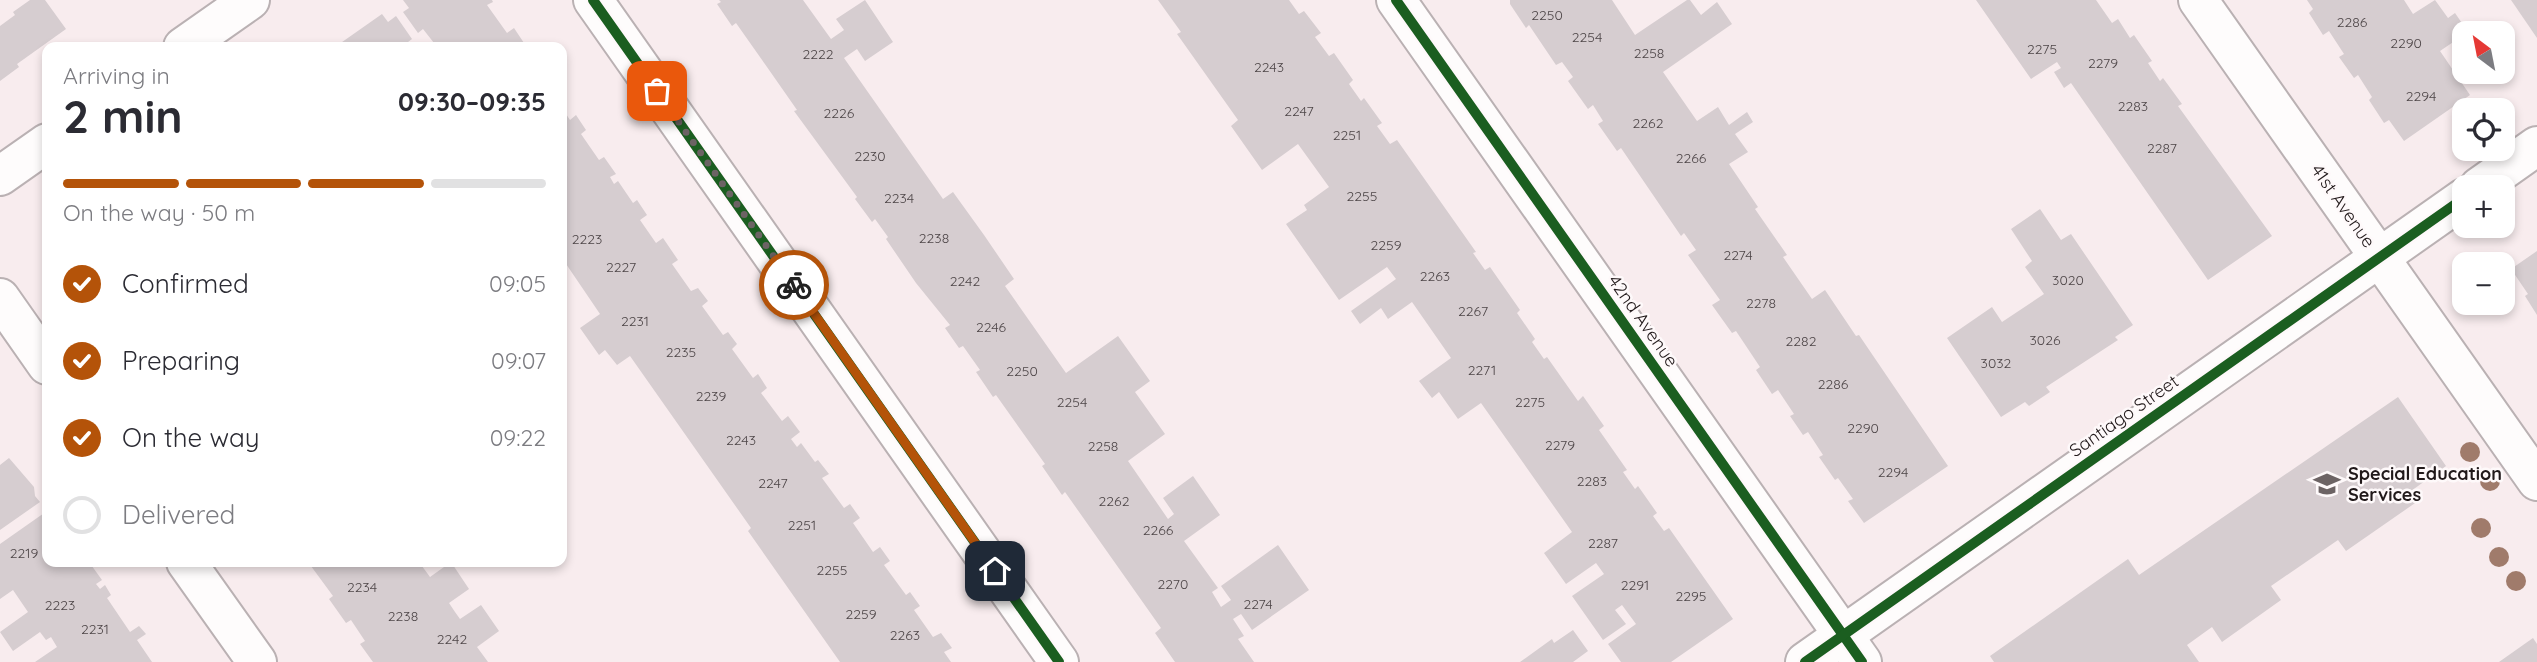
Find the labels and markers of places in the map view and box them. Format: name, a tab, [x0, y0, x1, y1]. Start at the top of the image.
pin	[627, 61, 687, 121]
place label: Special Education Services	[2348, 462, 2502, 506]
school or university icon: Special Education Services	[2312, 469, 2342, 499]
pin	[965, 541, 1025, 601]

